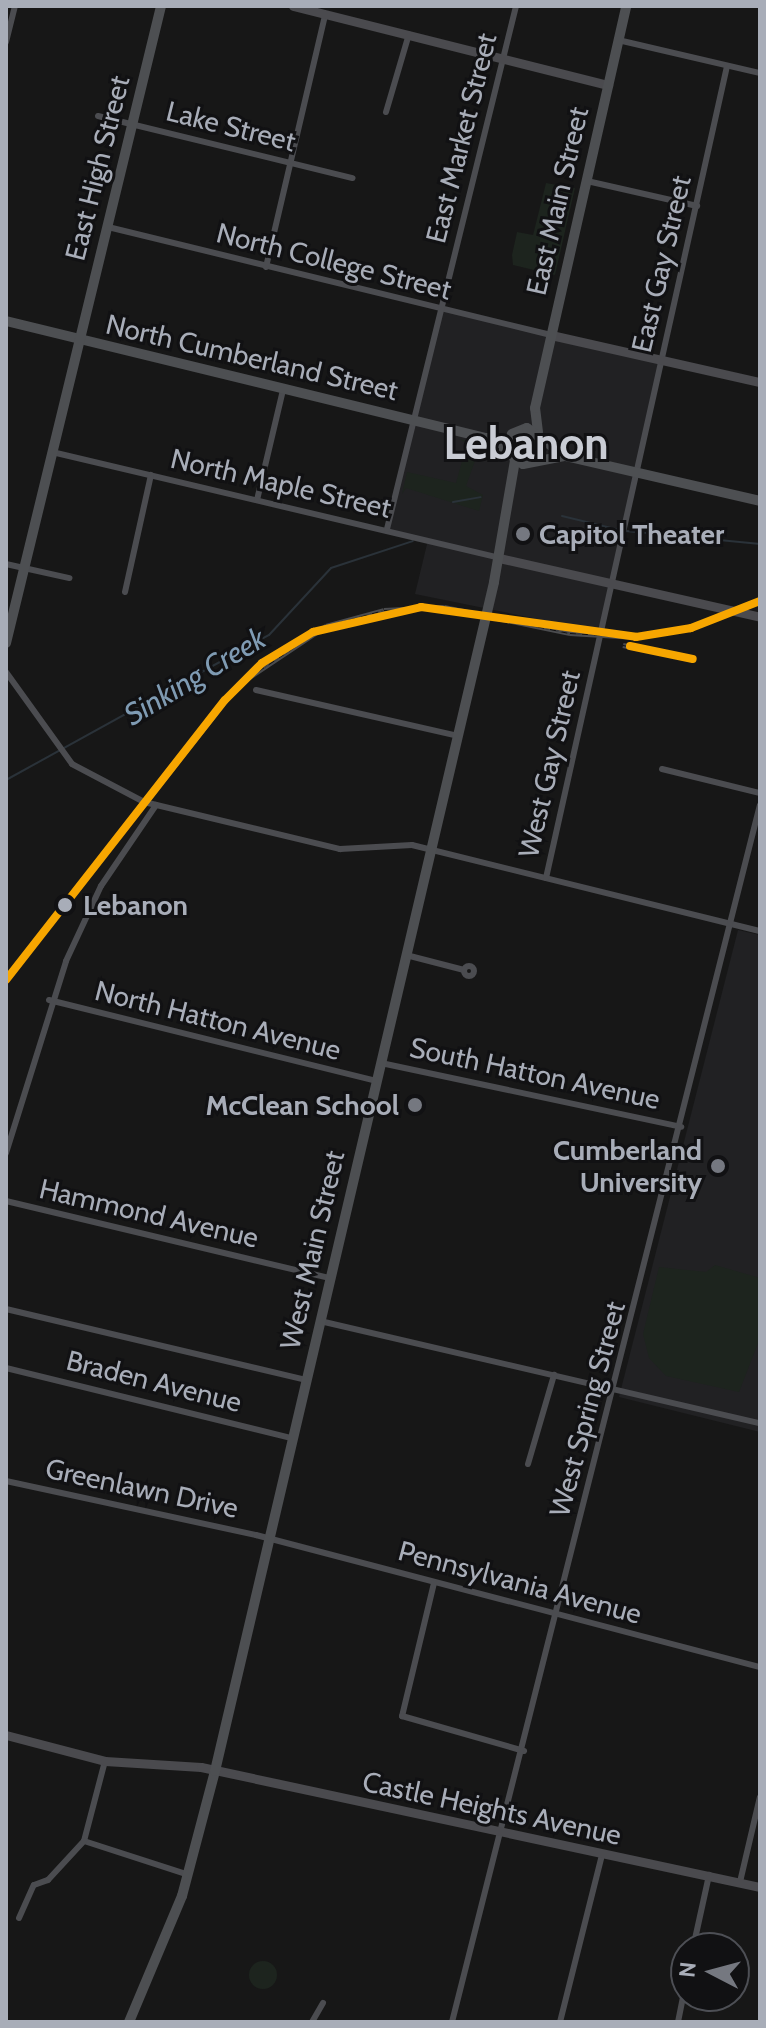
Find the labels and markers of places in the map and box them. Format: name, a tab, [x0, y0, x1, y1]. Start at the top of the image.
place label: Capitol Theater	[539, 517, 724, 551]
marker: Capitol Theater	[514, 525, 532, 543]
place label: Lebanon	[83, 888, 188, 922]
marker: Lebanon	[54, 894, 76, 916]
place label: McClean School	[206, 1088, 399, 1122]
marker: McClean School	[406, 1096, 424, 1114]
place label: Cumberland University	[553, 1133, 702, 1199]
marker: Cumberland University	[709, 1157, 727, 1175]

